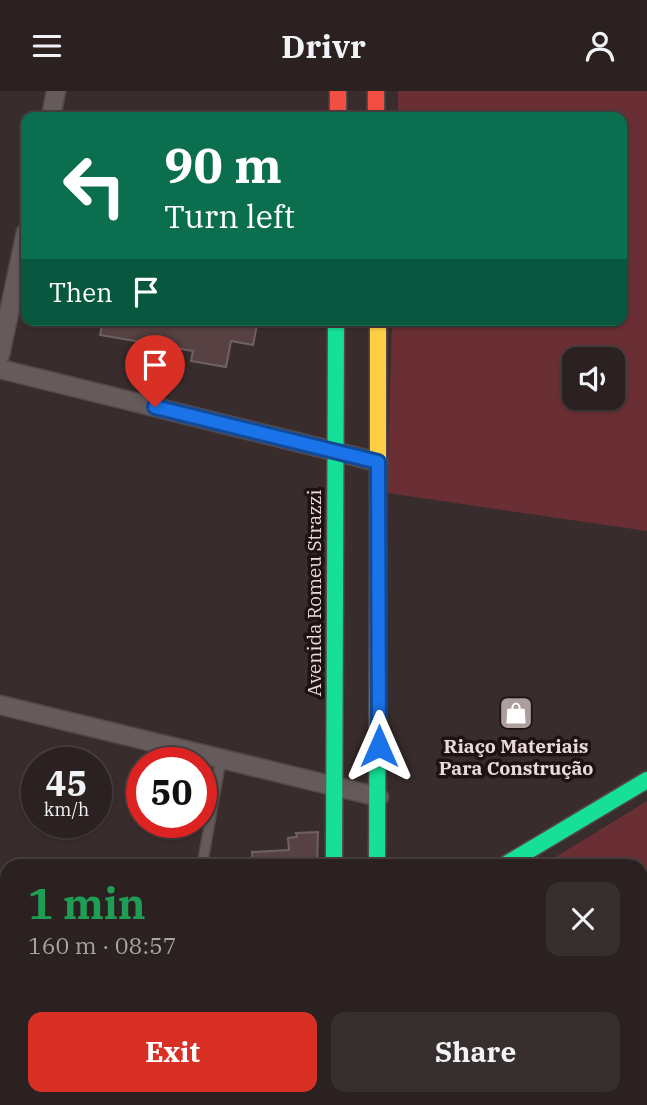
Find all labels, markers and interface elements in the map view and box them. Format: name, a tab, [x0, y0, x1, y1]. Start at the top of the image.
text: Drivr	[281, 25, 366, 67]
icon: menu	[28, 27, 66, 65]
icon: person	[581, 27, 619, 65]
text: 90 m	[164, 133, 282, 196]
icon: left	[49, 140, 140, 231]
text: Turn left	[164, 195, 295, 237]
icon: arrive	[127, 273, 165, 311]
text: Then	[49, 275, 113, 309]
pin	[125, 335, 185, 407]
icon: arrive	[136, 346, 174, 384]
map controls	[562, 347, 625, 410]
button: sound	[562, 347, 625, 410]
street label: Avenida Romeu Strazzi	[302, 490, 326, 696]
shop icon: Riaço Materiais Para Construção	[497, 694, 535, 732]
position arrow	[342, 709, 416, 783]
place label: Riaço Materiais Para Construção	[439, 734, 593, 780]
speed limit sign: 50	[126, 747, 217, 838]
text: 45	[45, 760, 88, 806]
text: km/h	[44, 798, 89, 821]
text: 1 min	[28, 876, 146, 931]
button: close	[546, 882, 620, 956]
text: 160 m · 08:57	[28, 930, 177, 960]
button: Exit	[28, 1012, 317, 1092]
button: Share	[331, 1012, 620, 1092]

